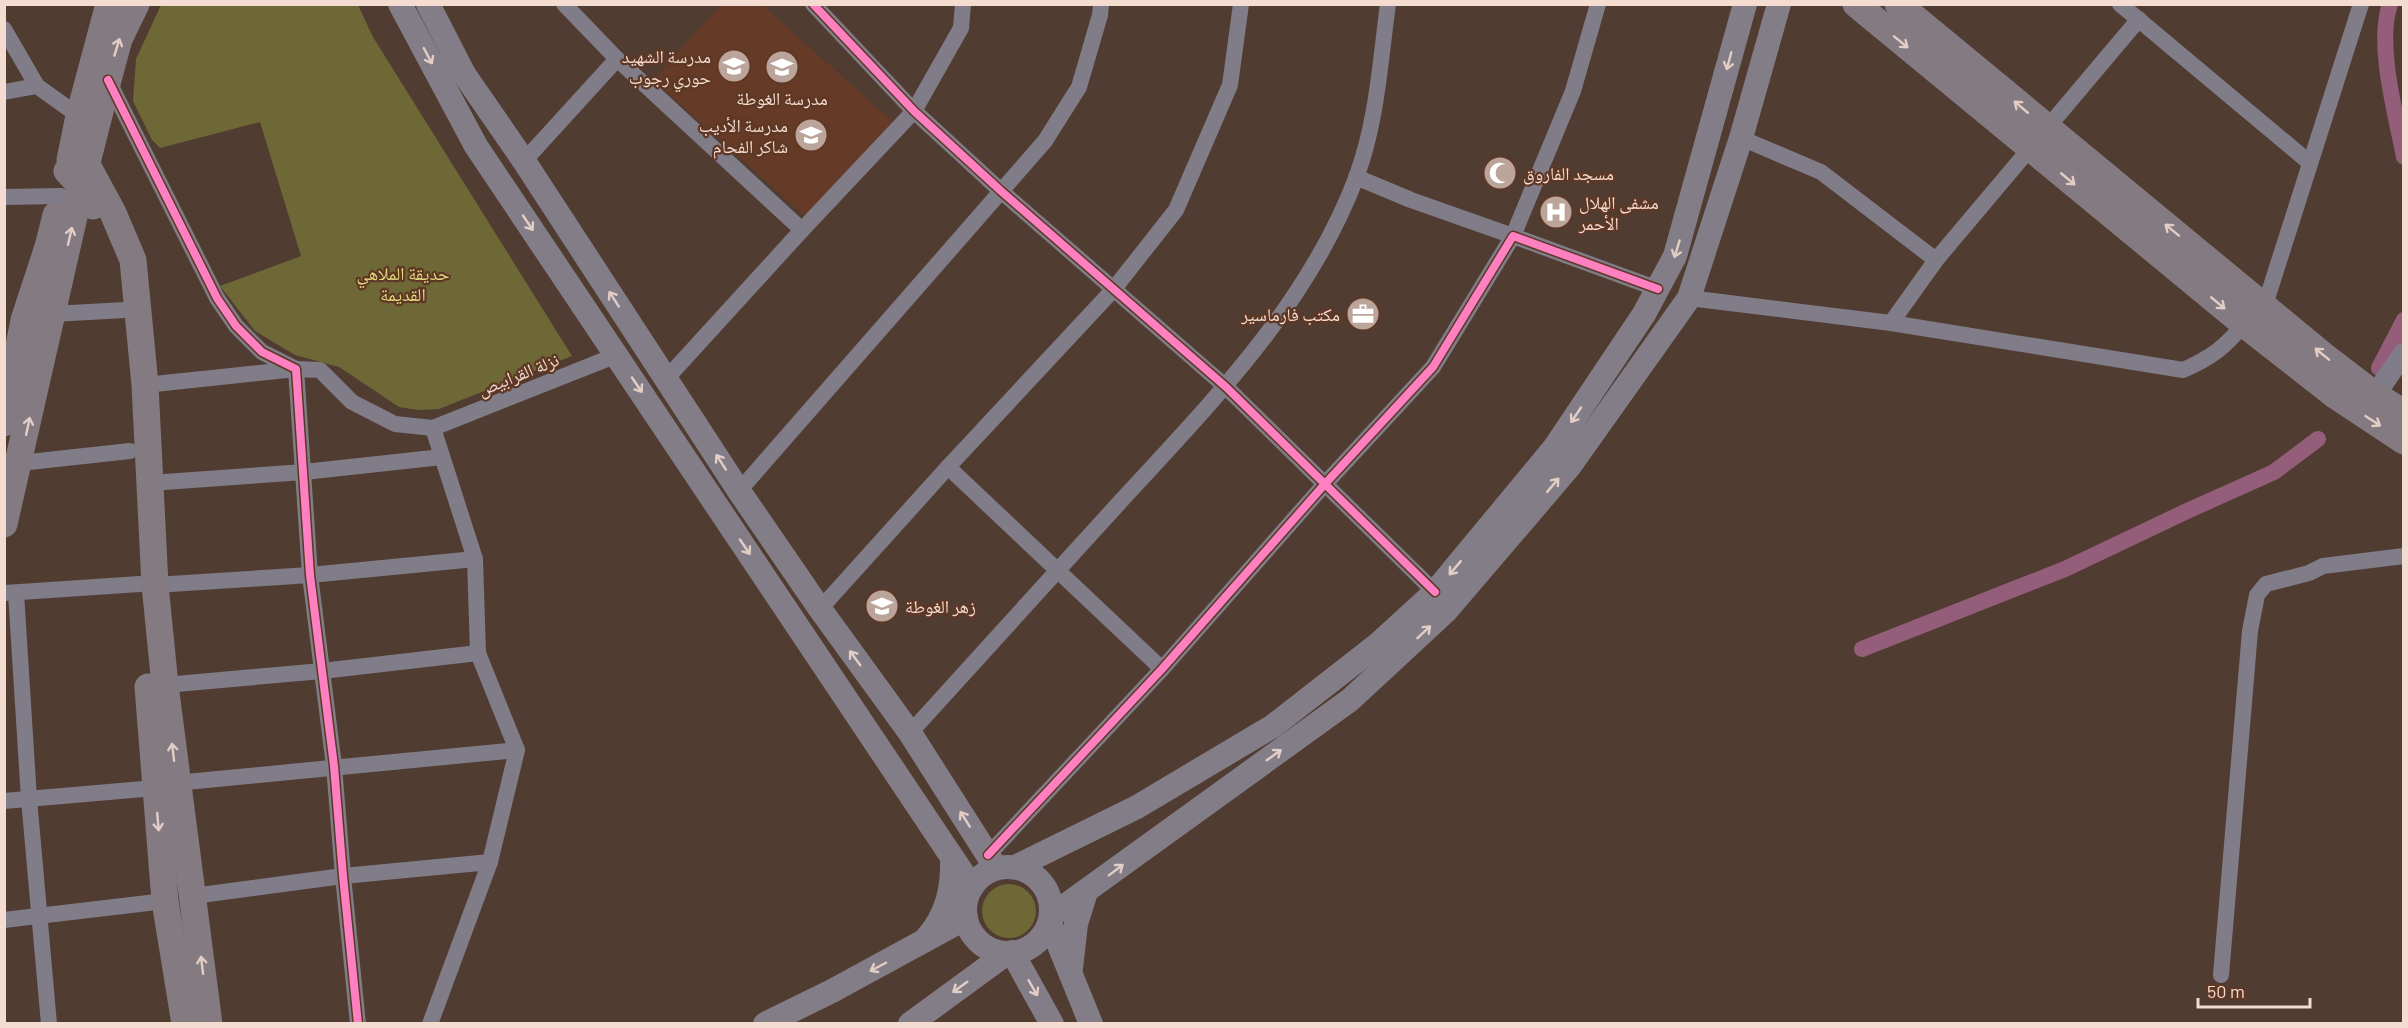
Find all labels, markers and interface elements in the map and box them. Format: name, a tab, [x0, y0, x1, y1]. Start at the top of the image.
one-way arrow	[1893, 35, 1909, 48]
one-way arrow	[112, 38, 123, 57]
place label: مدرسة الشهيد حوري رجوب	[622, 45, 711, 93]
one-way arrow	[422, 47, 434, 65]
school or university icon: مدرسة الشهيد حوري رجوب	[716, 48, 752, 84]
school or university icon: مدرسة الغوطة	[764, 49, 800, 85]
one-way arrow	[1723, 51, 1734, 70]
place label: مدرسة الغوطة	[736, 87, 828, 109]
one-way arrow	[2013, 100, 2029, 113]
place label: مدرسة الأديب شاكر الفحام	[699, 114, 788, 159]
school or university icon: مدرسة الأديب شاكر الفحام	[793, 117, 829, 153]
mosque icon: مسجد الفاروق	[1482, 155, 1518, 191]
place label: مسجد الفاروق	[1523, 162, 1614, 185]
one-way arrow	[2060, 172, 2075, 186]
place label: مشفى الهلال الأحمر	[1578, 191, 1659, 234]
hospital icon: مشفى الهلال الأحمر	[1538, 194, 1574, 230]
one-way arrow	[521, 215, 534, 232]
one-way arrow	[2165, 223, 2180, 237]
one-way arrow	[64, 227, 76, 246]
one-way arrow	[1671, 239, 1682, 258]
park label: حديقة الملاهي القديمة	[357, 262, 449, 305]
one-way arrow	[608, 291, 620, 308]
office icon: مكتب فارماسير	[1345, 296, 1381, 332]
one-way arrow	[2210, 296, 2226, 309]
place label: مكتب فارماسير	[1240, 303, 1340, 326]
street label: نزلة القرابيص	[474, 348, 562, 401]
one-way arrow	[2314, 348, 2330, 361]
one-way arrow	[631, 376, 643, 393]
one-way arrow	[1570, 406, 1582, 423]
one-way arrow	[2364, 416, 2381, 428]
one-way arrow	[23, 417, 34, 437]
one-way arrow	[715, 455, 727, 471]
one-way arrow	[1546, 478, 1560, 493]
one-way arrow	[739, 538, 751, 555]
one-way arrow	[1448, 560, 1462, 575]
school or university icon: زهر الغوطة	[864, 588, 900, 624]
place label: زهر الغوطة	[905, 595, 976, 617]
one-way arrow	[1416, 625, 1431, 639]
one-way arrow	[849, 650, 861, 666]
one-way arrow	[167, 742, 178, 762]
one-way arrow	[1265, 749, 1281, 761]
one-way arrow	[958, 811, 970, 828]
one-way arrow	[153, 812, 164, 832]
one-way arrow	[1108, 864, 1124, 877]
one-way arrow	[196, 956, 207, 976]
one-way arrow	[870, 961, 887, 973]
scale bar	[2198, 971, 2310, 1009]
one-way arrow	[1027, 979, 1039, 996]
text: 50 m	[2207, 980, 2245, 1002]
one-way arrow	[952, 981, 968, 993]

